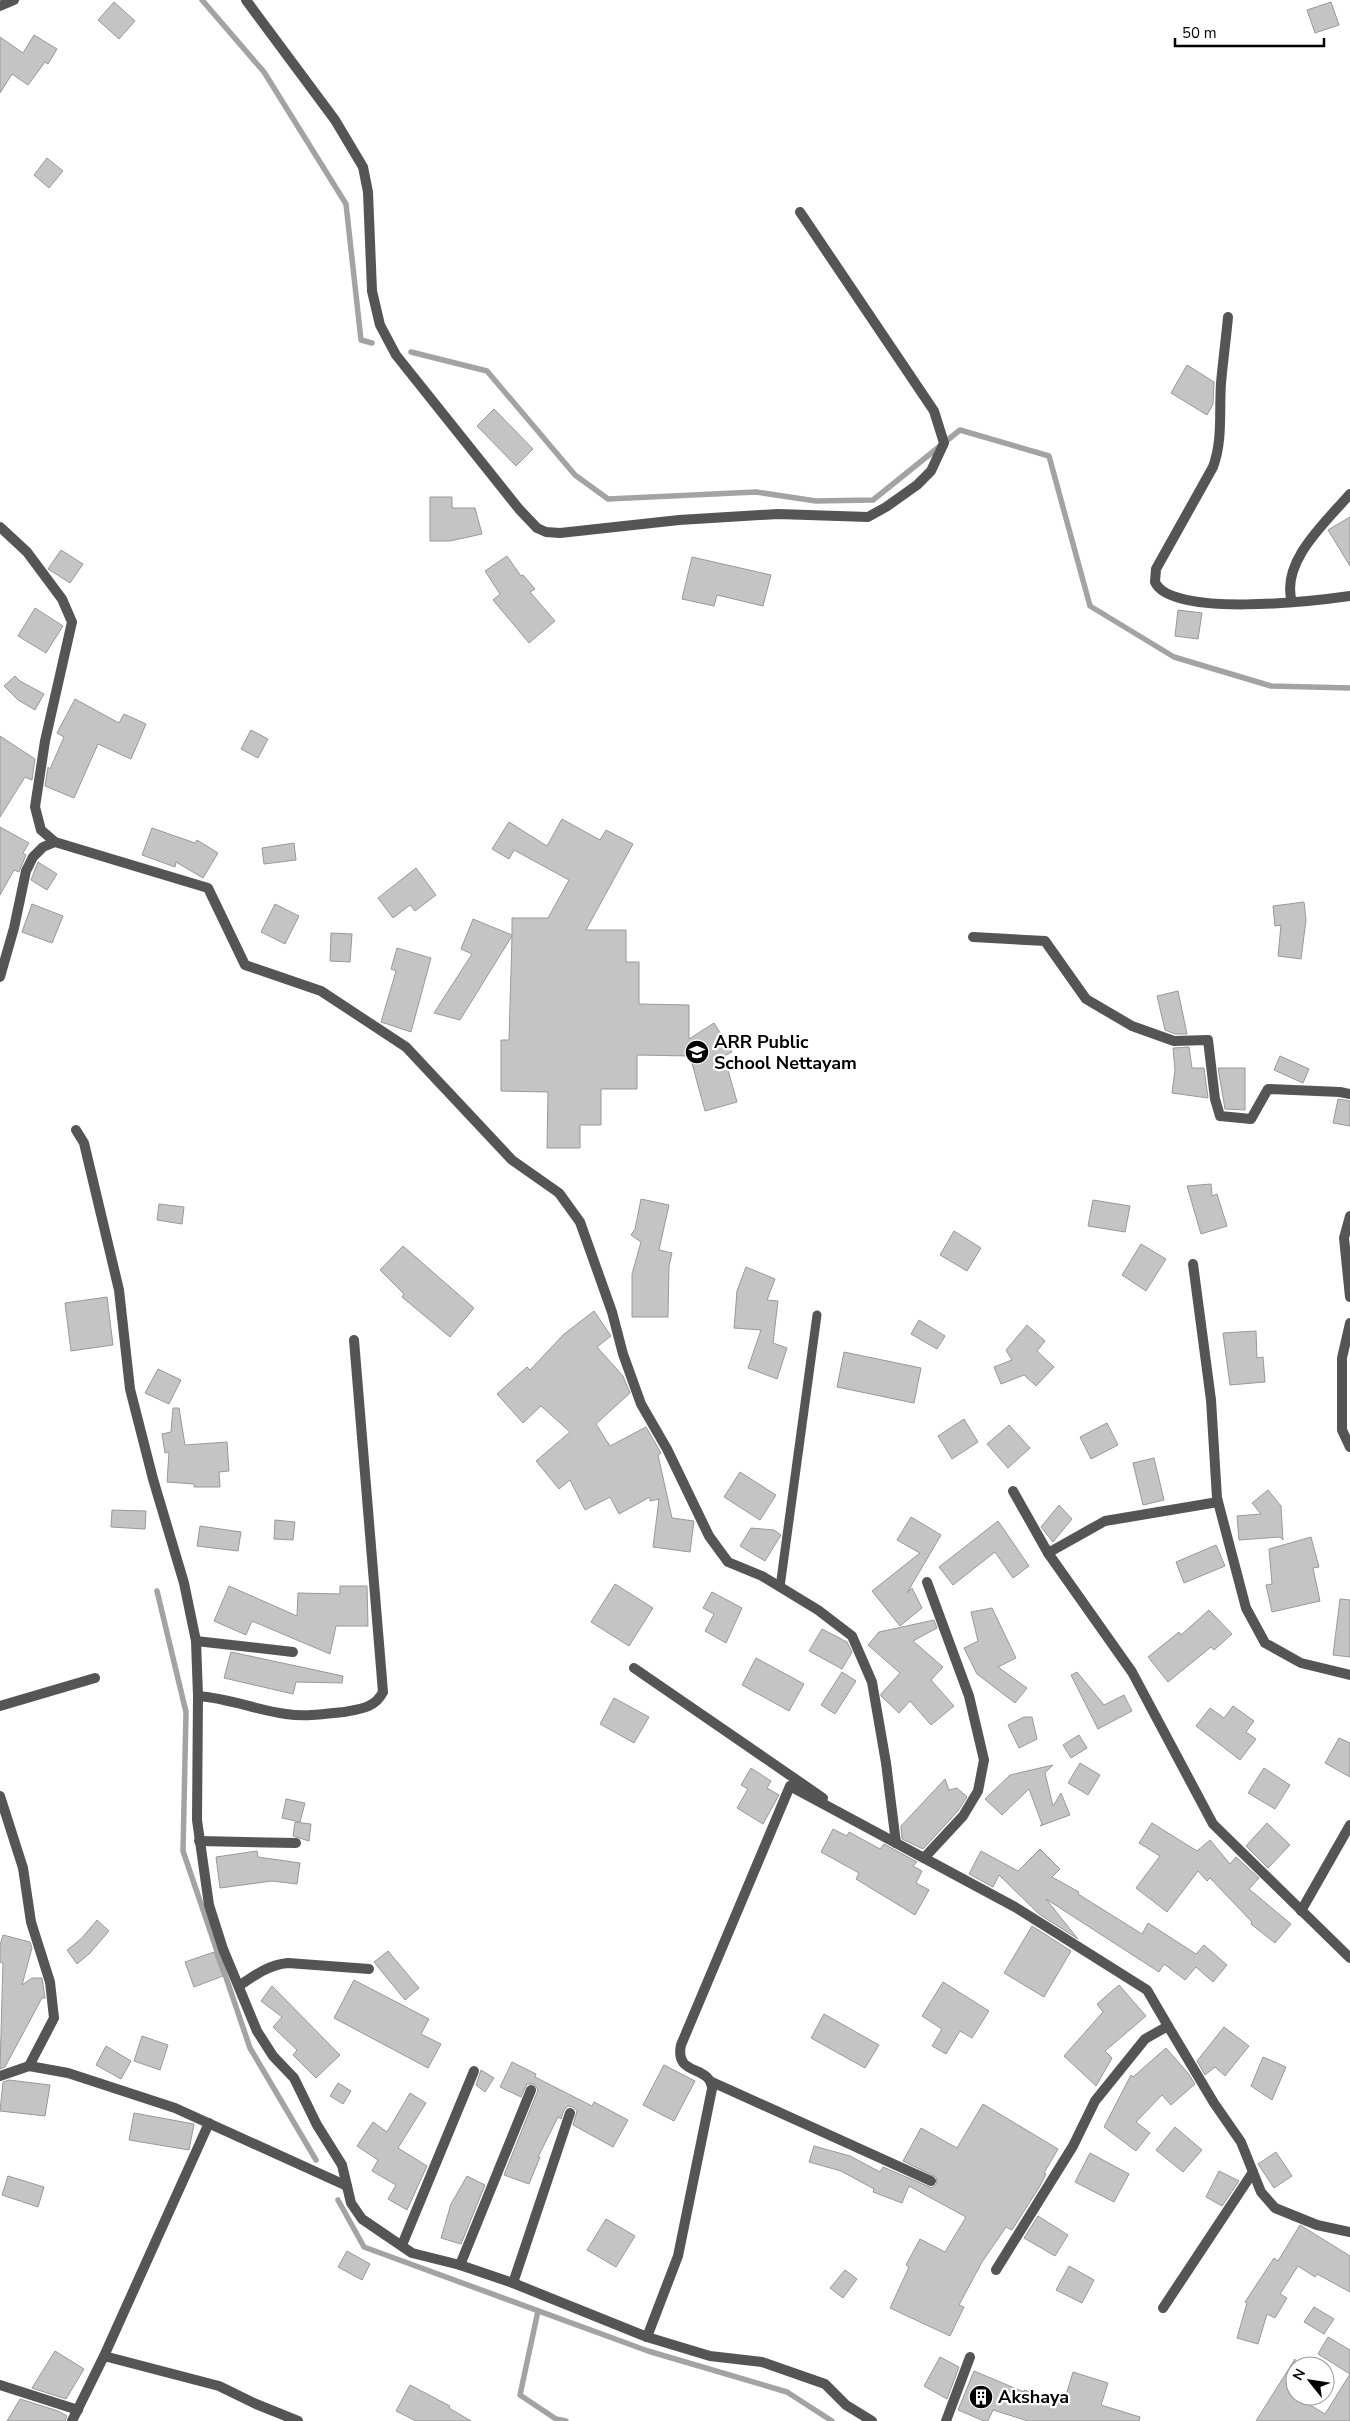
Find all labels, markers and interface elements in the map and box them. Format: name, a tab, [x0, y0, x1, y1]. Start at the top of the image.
scale bar	[1175, 15, 1324, 47]
text: 50 m	[1182, 23, 1217, 43]
place label: ARR Public School Nettayam	[714, 1030, 857, 1075]
school or university icon: ARR Public School Nettayam	[684, 1039, 710, 1065]
north arrow	[1285, 2356, 1335, 2406]
text: N	[1288, 2365, 1310, 2384]
building icon: Akshaya	[968, 2384, 994, 2410]
place label: Akshaya	[998, 2385, 1069, 2409]

